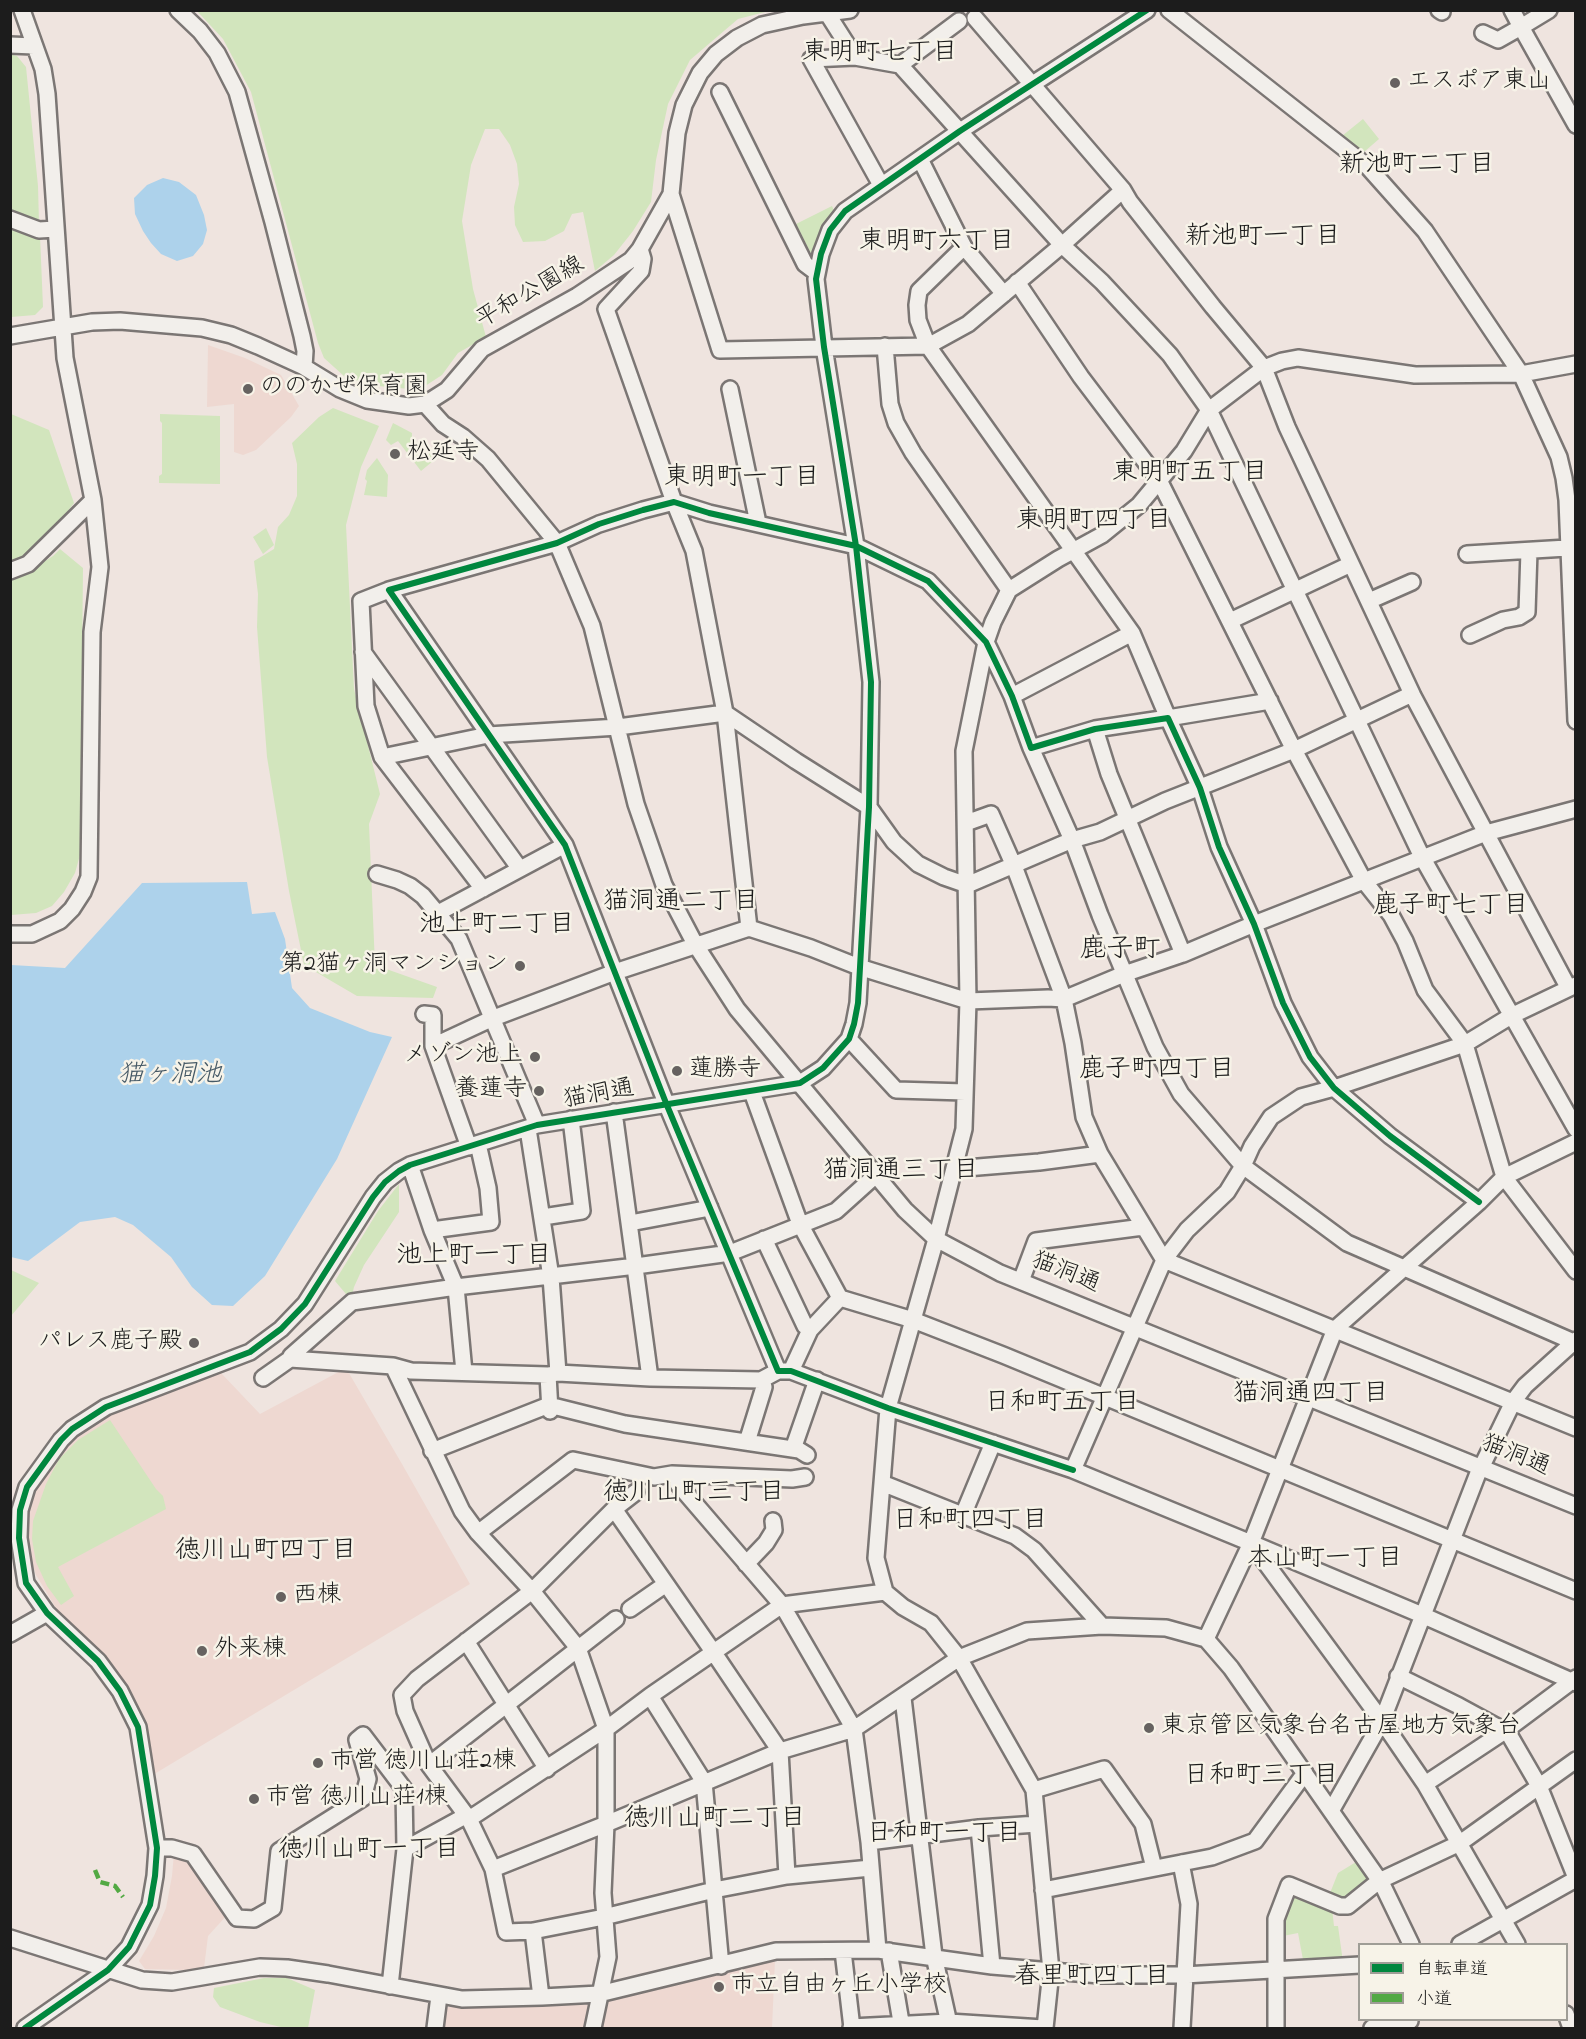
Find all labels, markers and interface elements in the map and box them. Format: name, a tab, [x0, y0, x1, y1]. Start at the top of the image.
district label: 東明町七丁目	[802, 39, 958, 71]
place label: エスポア東山	[1407, 69, 1551, 97]
marker: エスポア東山	[1388, 76, 1402, 90]
district label: 新池町二丁目	[1339, 151, 1495, 183]
district label: 新池町一丁目	[1185, 223, 1341, 255]
district label: 東明町六丁目	[859, 228, 1015, 260]
street label: 平和公園線	[472, 252, 590, 336]
place label: ののかぜ保育園	[260, 375, 428, 403]
marker: ののかぜ保育園	[241, 382, 255, 396]
place label: 松延寺	[407, 440, 479, 468]
marker: 松延寺	[388, 447, 402, 461]
district label: 東明町五丁目	[1112, 459, 1268, 491]
district label: 東明町一丁目	[664, 464, 820, 496]
district label: 東明町四丁目	[1016, 507, 1172, 539]
district label: 猫洞通二丁目	[603, 888, 759, 920]
district label: 鹿子町七丁目	[1373, 892, 1529, 924]
district label: 池上町二丁目	[419, 911, 575, 943]
district label: 鹿子町	[1080, 936, 1160, 968]
place label: 第2猫ヶ洞マンション	[280, 952, 508, 980]
marker: 第2猫ヶ洞マンション	[513, 959, 527, 973]
place label: メゾン池上	[403, 1043, 523, 1071]
marker: メゾン池上	[528, 1050, 542, 1064]
district label: 鹿子町四丁目	[1079, 1056, 1235, 1088]
place label: 蓮勝寺	[689, 1057, 761, 1085]
water label: 猫ヶ洞池	[118, 1061, 222, 1093]
marker: 蓮勝寺	[670, 1064, 684, 1078]
street label: 猫洞通	[561, 1076, 637, 1116]
place label: 養蓮寺	[455, 1077, 527, 1105]
marker: 養蓮寺	[532, 1084, 546, 1098]
district label: 猫洞通三丁目	[823, 1157, 979, 1189]
district label: 池上町一丁目	[396, 1242, 552, 1274]
street label: 猫洞通	[1026, 1247, 1104, 1301]
place label: パレス鹿子殿	[38, 1329, 182, 1357]
marker: パレス鹿子殿	[187, 1336, 201, 1350]
district label: 猫洞通四丁目	[1233, 1380, 1389, 1412]
district label: 日和町五丁目	[984, 1389, 1140, 1421]
street label: 猫洞通	[1476, 1430, 1554, 1484]
district label: 徳川山町三丁目	[603, 1479, 785, 1511]
district label: 日和町四丁目	[892, 1507, 1048, 1539]
district label: 徳川山町四丁目	[175, 1537, 357, 1569]
district label: 本山町一丁目	[1247, 1545, 1403, 1577]
place label: 西棟	[293, 1583, 341, 1611]
marker: 西棟	[274, 1590, 288, 1604]
place label: 外来棟	[214, 1637, 286, 1665]
marker: 外来棟	[195, 1644, 209, 1658]
place label: 東京管区気象台名古屋地方気象台	[1161, 1714, 1521, 1742]
marker: 東京管区気象台名古屋地方気象台	[1142, 1721, 1156, 1735]
place label: 市営 徳川山荘2棟	[330, 1749, 516, 1777]
marker: 市営 徳川山荘2棟	[311, 1756, 325, 1770]
district label: 日和町三丁目	[1183, 1762, 1339, 1794]
place label: 市営 徳川山荘1棟	[266, 1785, 448, 1813]
marker: 市営 徳川山荘1棟	[247, 1792, 261, 1806]
district label: 徳川山町二丁目	[624, 1805, 806, 1837]
district label: 日和町一丁目	[866, 1820, 1022, 1852]
district label: 徳川山町一丁目	[278, 1836, 460, 1868]
legend	[1358, 1943, 1568, 2021]
text: 自転車道	[1416, 1957, 1488, 1983]
district label: 春里町四丁目	[1014, 1963, 1170, 1995]
place label: 市立自由ヶ丘小学校	[731, 1973, 947, 2001]
marker: 市立自由ヶ丘小学校	[712, 1980, 726, 1994]
text: 小道	[1416, 1987, 1452, 2013]

